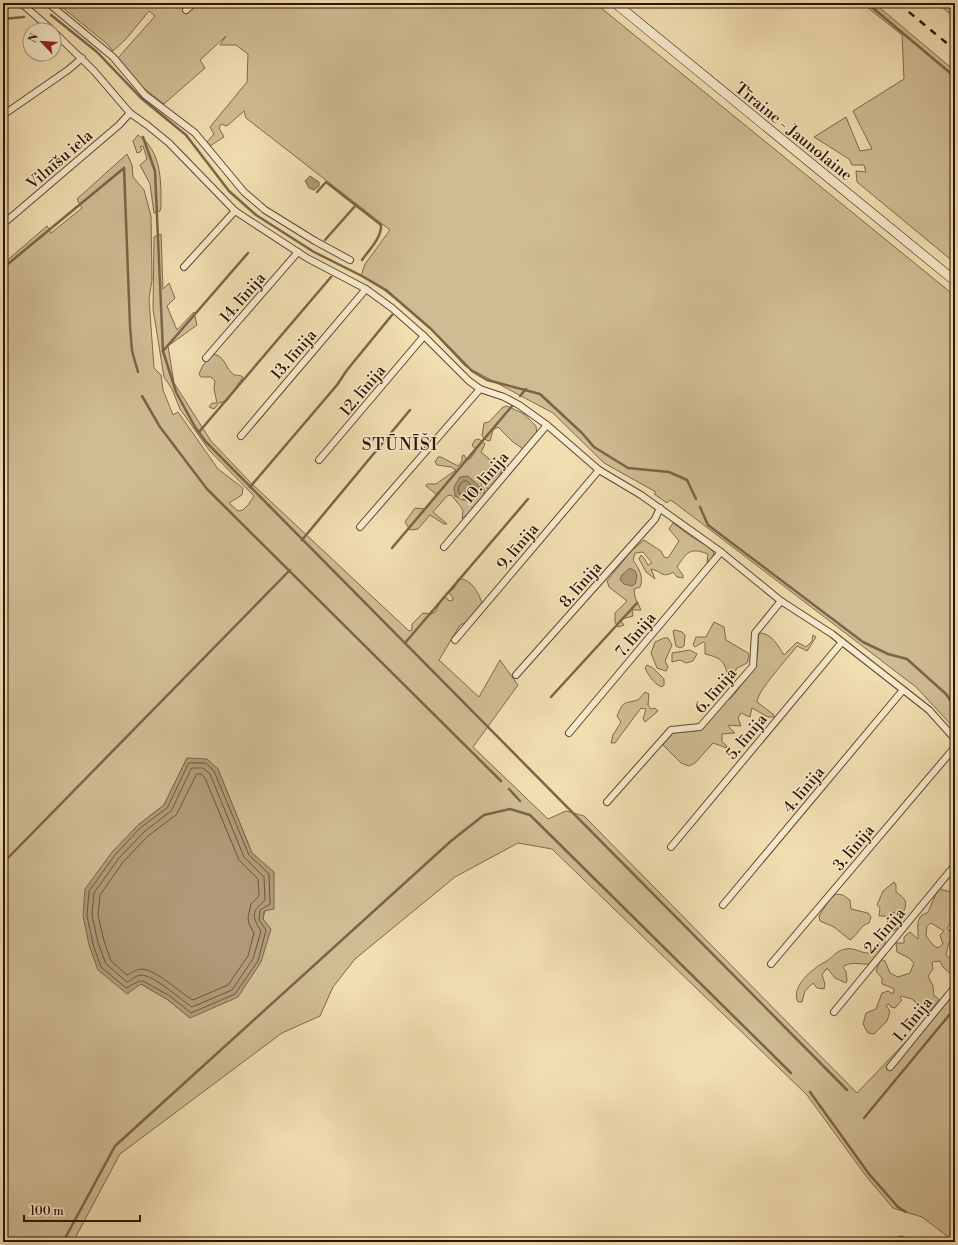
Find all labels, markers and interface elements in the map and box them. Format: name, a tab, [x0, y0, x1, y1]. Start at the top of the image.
north arrow	[22, 22, 62, 62]
text: N	[26, 31, 42, 45]
street label: Tīraine - Jaunolaine	[731, 78, 856, 185]
street label: Vilnīšu iela	[22, 125, 97, 195]
street label: 14. līnija	[215, 268, 271, 327]
street label: 13. līnija	[266, 325, 322, 384]
street label: 12. līnija	[335, 360, 391, 420]
district label: STŪNĪŠI	[362, 433, 438, 456]
street label: 10. līnija	[458, 447, 514, 508]
street label: 9. līnija	[493, 519, 544, 574]
street label: 8. līnija	[555, 557, 607, 612]
street label: 7. līnija	[611, 607, 661, 661]
street label: 6. līnija	[690, 663, 742, 718]
street label: 5. līnija	[722, 709, 772, 764]
street label: 4. līnija	[779, 762, 829, 817]
street label: 3. līnija	[829, 820, 879, 875]
street label: 2. līnija	[860, 903, 910, 958]
street label: 1. līnija	[889, 992, 937, 1046]
scale bar	[24, 1197, 140, 1223]
text: 100 m	[30, 1204, 64, 1219]

